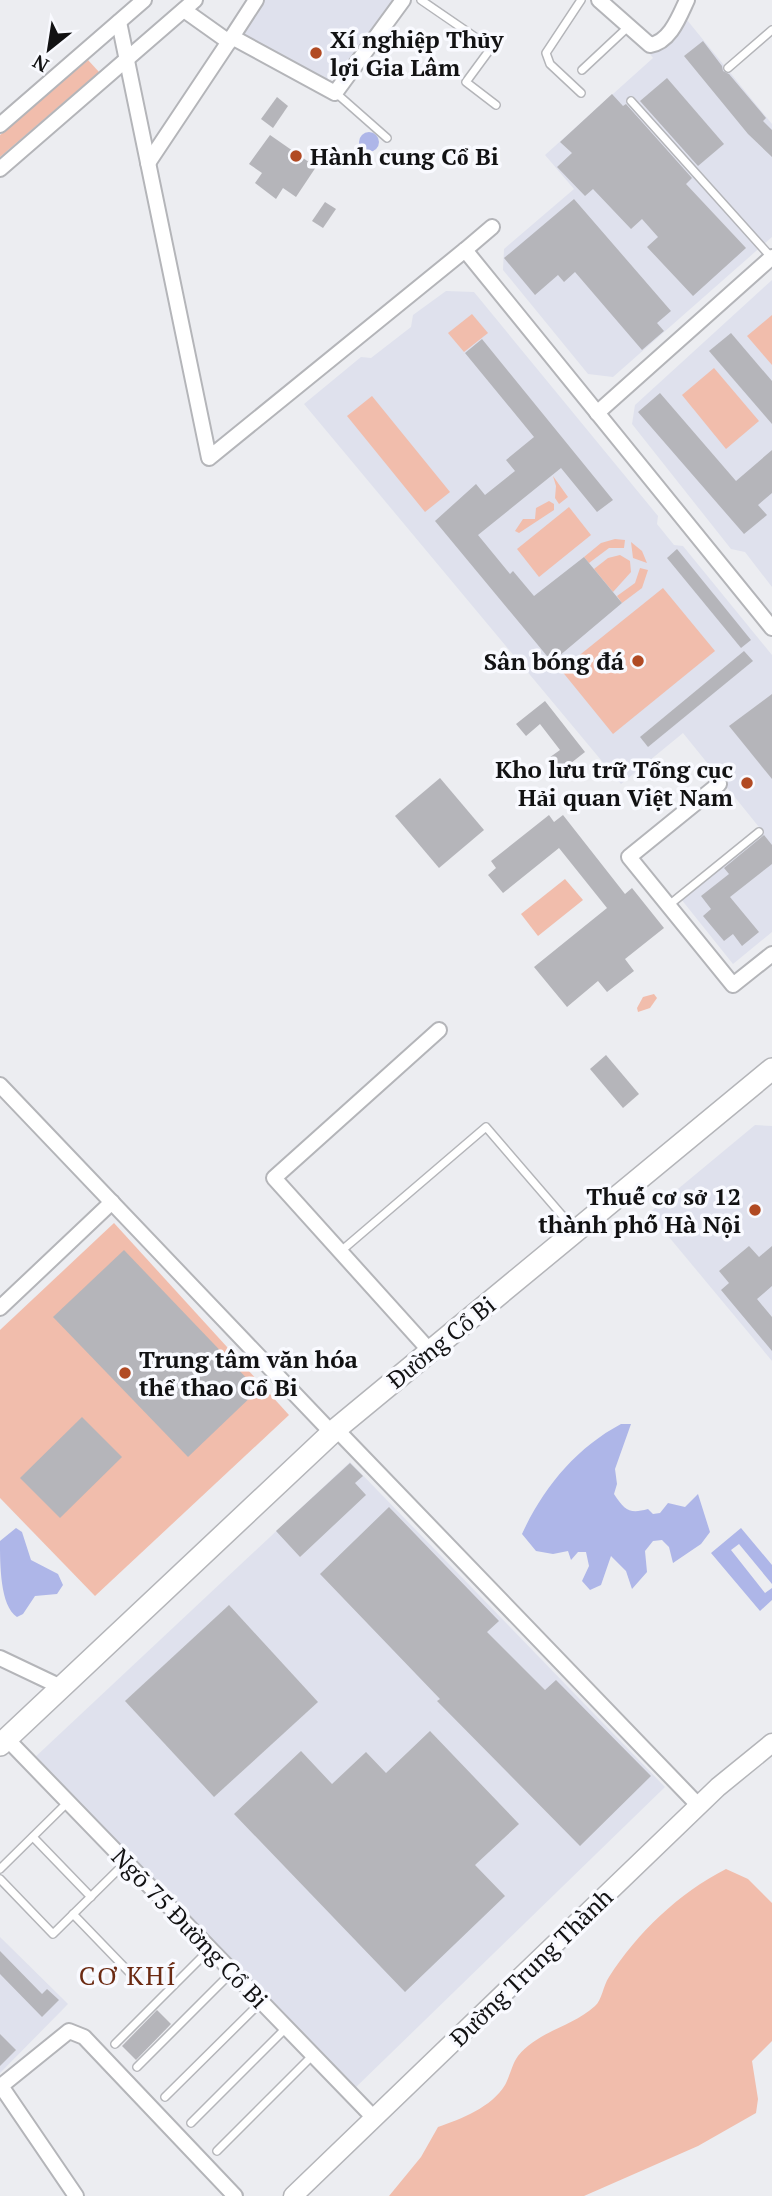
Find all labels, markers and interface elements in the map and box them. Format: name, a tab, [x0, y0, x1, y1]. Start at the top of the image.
north arrow	[14, 14, 84, 84]
place label: Xí nghiệp Thủy lợi Gia Lâm	[330, 23, 505, 83]
marker: Xí nghiệp Thủy lợi Gia Lâm	[308, 45, 324, 61]
text: N	[27, 49, 53, 79]
place label: Hành cung Cổ Bi	[310, 140, 499, 172]
marker: Hành cung Cổ Bi	[288, 148, 304, 164]
place label: Sân bóng đá	[484, 645, 625, 677]
marker: Sân bóng đá	[630, 653, 646, 669]
place label: Kho lưu trữ Tổng cục Hải quan Việt Nam	[495, 753, 733, 813]
marker: Kho lưu trữ Tổng cục Hải quan Việt Nam	[739, 775, 755, 791]
place label: Thuế cơ sở 12 thành phố Hà Nội	[538, 1180, 741, 1240]
marker: Thuế cơ sở 12 thành phố Hà Nội	[747, 1202, 763, 1218]
street label: Đường Cổ Bi	[380, 1288, 502, 1396]
place label: Trung tâm văn hóa thể thao Cổ Bi	[139, 1343, 358, 1403]
marker: Trung tâm văn hóa thể thao Cổ Bi	[117, 1365, 133, 1381]
street label: Ngõ 75 Đường Cổ Bi	[105, 1841, 275, 2015]
street label: Đường Trung Thành	[443, 1881, 619, 2053]
district label: CƠ KHÍ	[79, 1958, 177, 1992]

